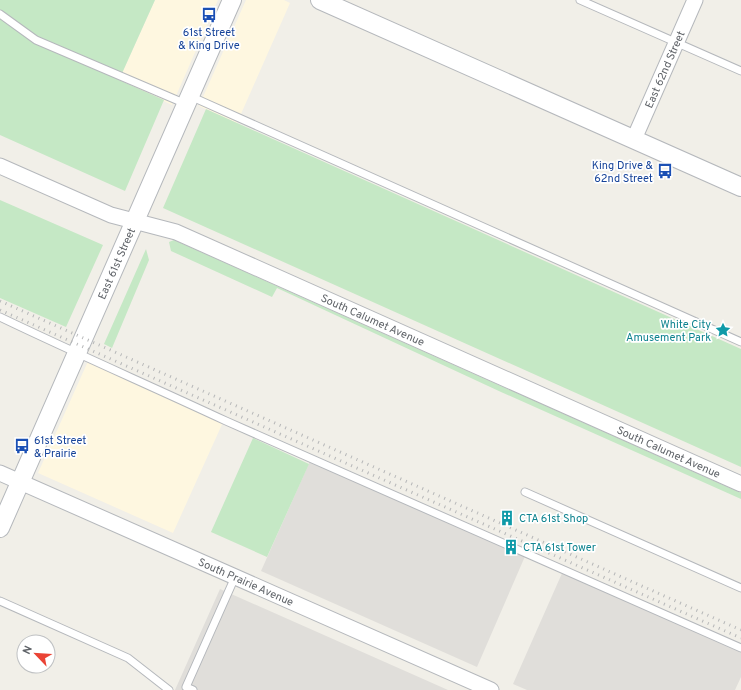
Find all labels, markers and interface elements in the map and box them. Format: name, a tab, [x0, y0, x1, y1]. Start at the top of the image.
bus stop icon: 61st Street & King Drive	[200, 6, 218, 24]
place label: 61st Street & King Drive	[178, 26, 240, 53]
street label: East 62nd Street	[642, 29, 689, 111]
place label: King Drive & 62nd Street	[592, 159, 654, 186]
bus stop icon: King Drive & 62nd Street	[656, 162, 674, 180]
street label: East 61st Street	[95, 226, 139, 302]
street label: South Calumet Avenue	[318, 291, 426, 350]
place label: White City Amusement Park	[626, 318, 711, 345]
place icon: White City Amusement Park	[714, 321, 732, 339]
street label: South Calumet Avenue	[614, 423, 722, 482]
place label: 61st Street & Prairie	[34, 434, 87, 461]
bus stop icon: 61st Street & Prairie	[13, 437, 31, 455]
building icon: CTA 61st Shop	[498, 509, 516, 527]
place label: CTA 61st Shop	[519, 512, 588, 526]
building icon: CTA 61st Tower	[502, 538, 520, 556]
place label: CTA 61st Tower	[523, 541, 597, 555]
street label: South Prairie Avenue	[196, 555, 296, 610]
north arrow	[16, 634, 56, 674]
text: N	[20, 644, 36, 657]

